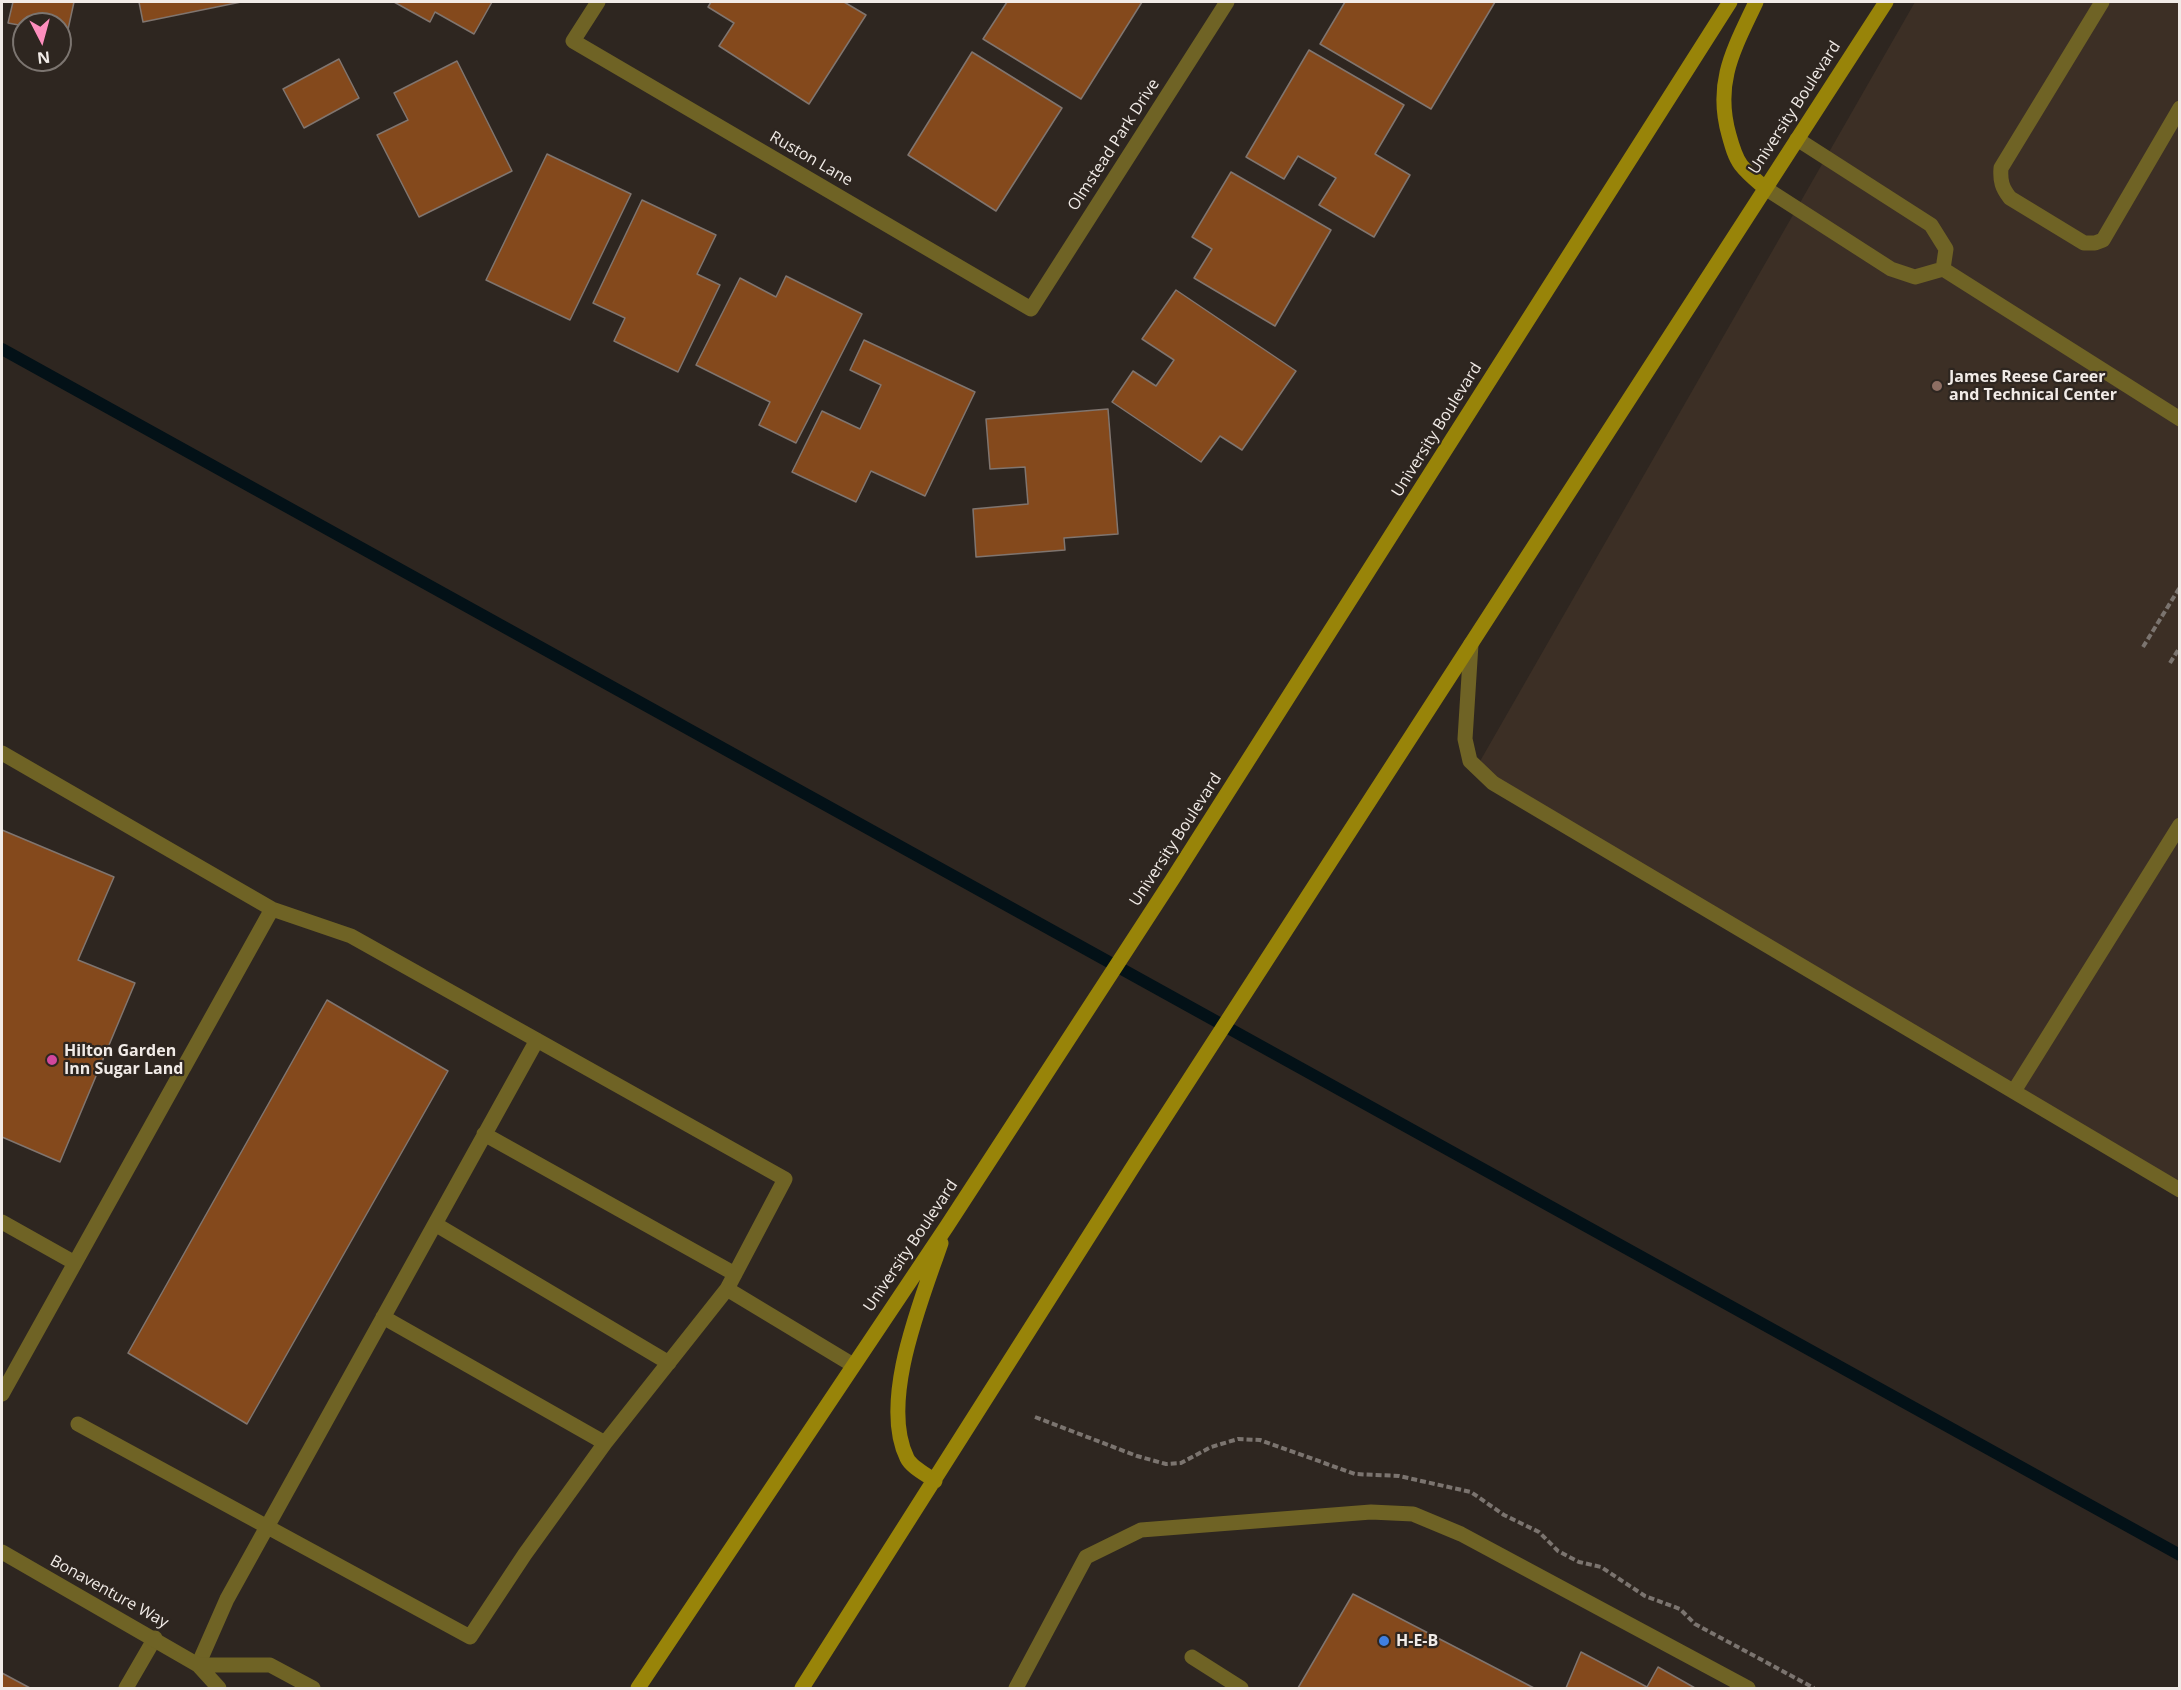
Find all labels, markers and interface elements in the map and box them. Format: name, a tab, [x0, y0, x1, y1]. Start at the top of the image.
north arrow	[12, 12, 72, 72]
street label: University Boulevard	[1745, 38, 1845, 178]
text: N	[36, 46, 51, 70]
street label: Olmstead Park Drive	[1064, 76, 1164, 214]
street label: Ruston Lane	[766, 128, 856, 190]
street label: University Boulevard	[1388, 359, 1486, 501]
place label: James Reese Career and Technical Center	[1949, 367, 2117, 405]
marker: James Reese Career and Technical Center	[1930, 379, 1944, 393]
street label: University Boulevard	[1126, 770, 1226, 910]
place label: Hilton Garden Inn Sugar Land	[64, 1041, 183, 1079]
marker: Hilton Garden Inn Sugar Land	[45, 1053, 59, 1067]
street label: University Boulevard	[860, 1177, 962, 1315]
street label: Bonaventure Way	[46, 1552, 172, 1632]
place label: H-E-B	[1396, 1631, 1438, 1651]
marker: H-E-B	[1377, 1634, 1391, 1648]

